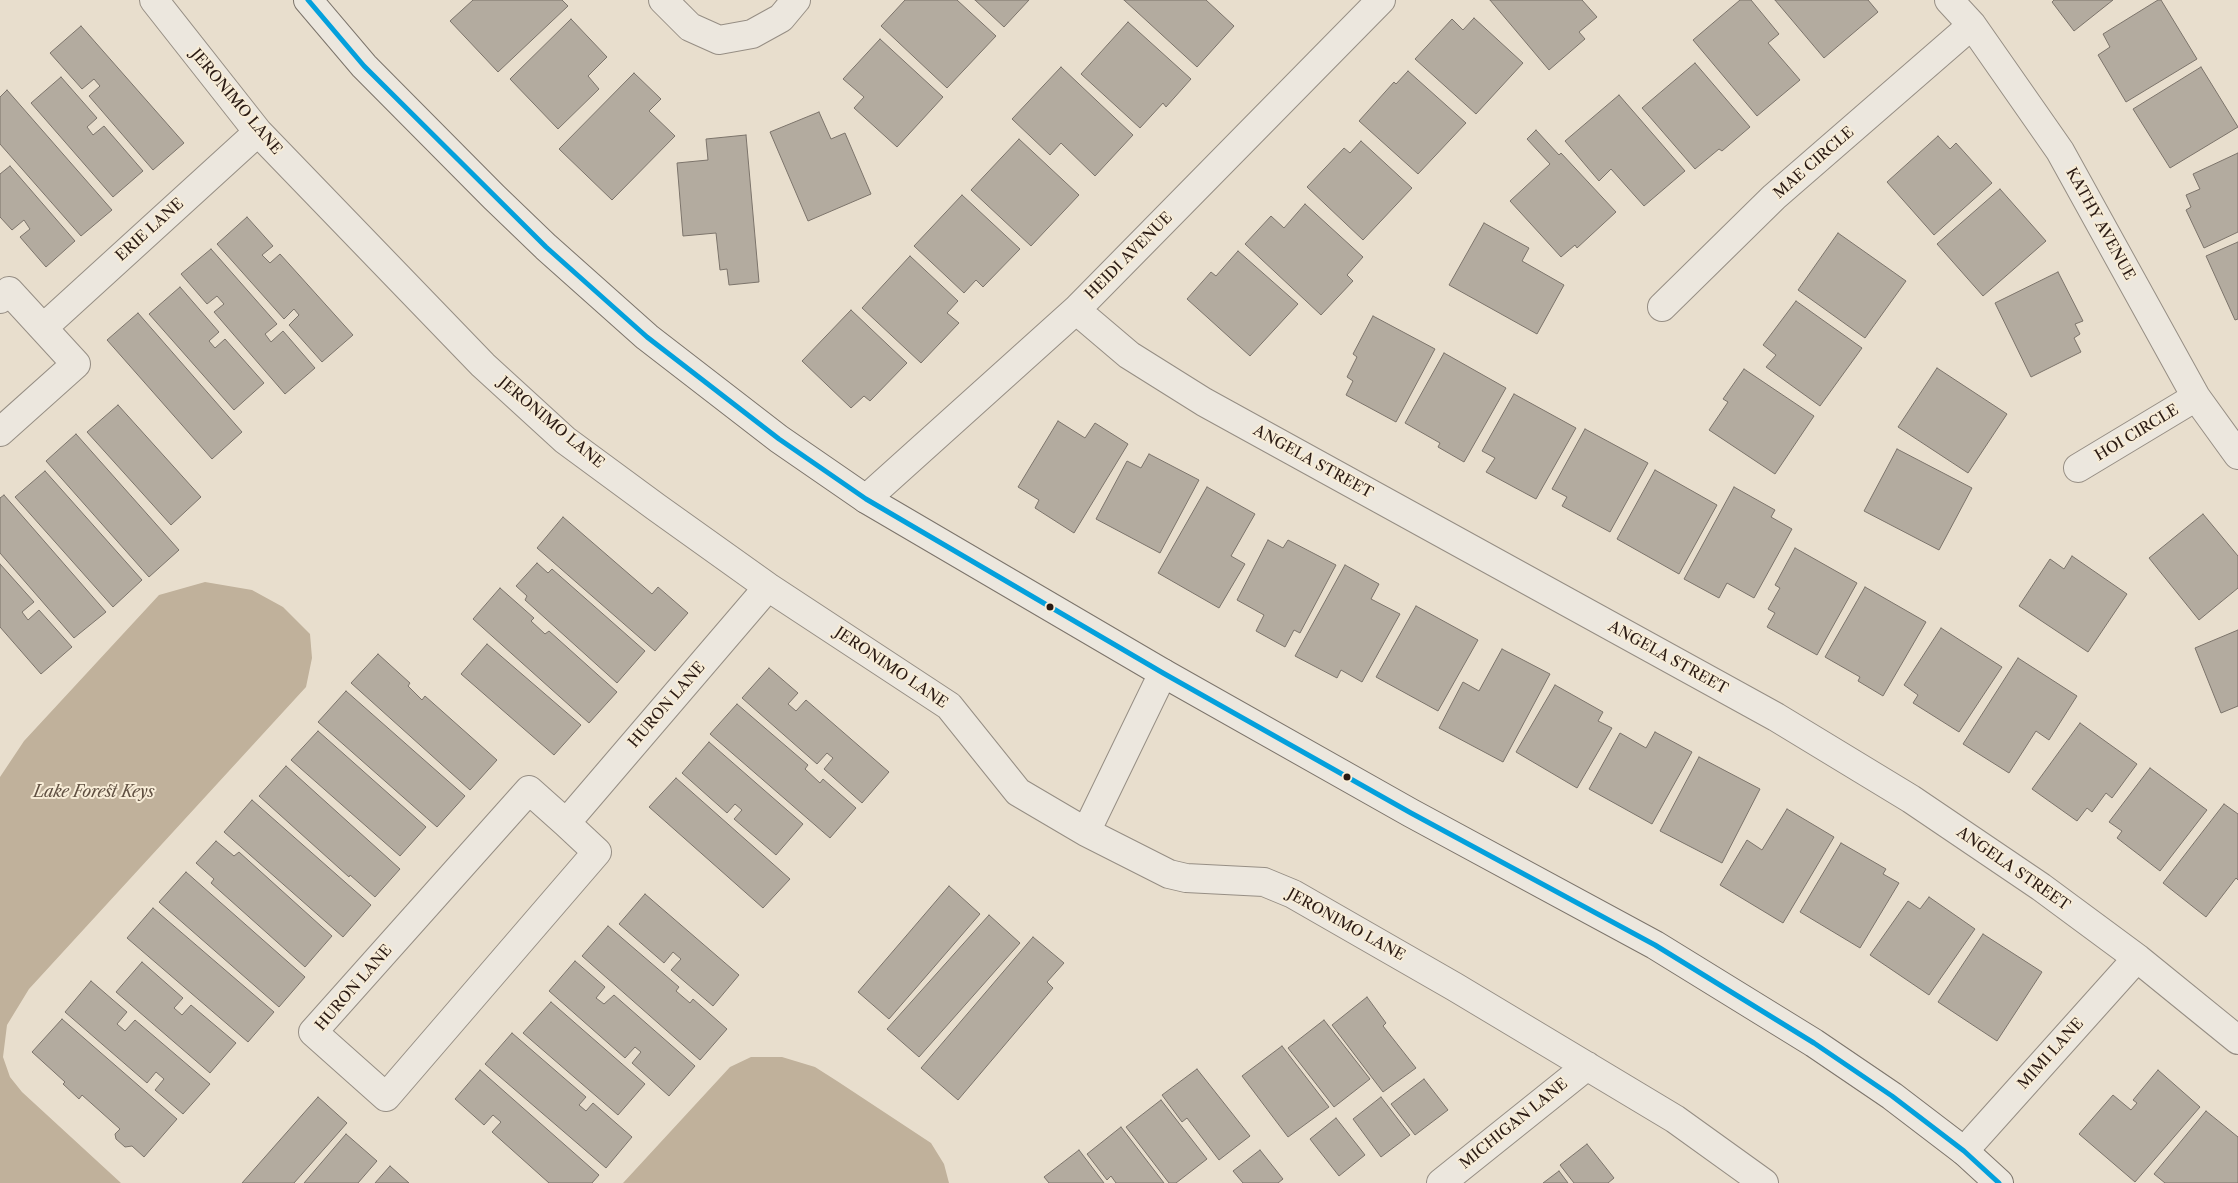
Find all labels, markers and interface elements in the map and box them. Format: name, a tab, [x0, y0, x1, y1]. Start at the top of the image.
street label: JERONIMO LANE	[187, 46, 285, 158]
street label: MAE CIRCLE	[1770, 123, 1858, 203]
street label: KATHY AVENUE	[2062, 165, 2138, 283]
street label: ERIE LANE	[112, 195, 188, 265]
street label: HEIDI AVENUE	[1082, 209, 1176, 303]
street label: JERONIMO LANE	[495, 374, 607, 472]
street label: HOI CIRCLE	[2092, 401, 2182, 465]
street label: ANGELA STREET	[1250, 422, 1376, 502]
unlabelled marker	[1045, 602, 1055, 612]
street label: ANGELA STREET	[1605, 618, 1731, 698]
street label: JERONIMO LANE	[831, 624, 951, 712]
street label: HURON LANE	[625, 658, 709, 752]
unlabelled marker	[1342, 772, 1352, 782]
water label: Lake Forest Keys	[33, 782, 155, 802]
street label: ANGELA STREET	[1953, 823, 2073, 915]
street label: JERONIMO LANE	[1284, 885, 1408, 965]
street label: HURON LANE	[312, 941, 396, 1035]
street label: MIMI LANE	[2014, 1015, 2088, 1093]
street label: MICHIGAN LANE	[1456, 1075, 1572, 1173]

